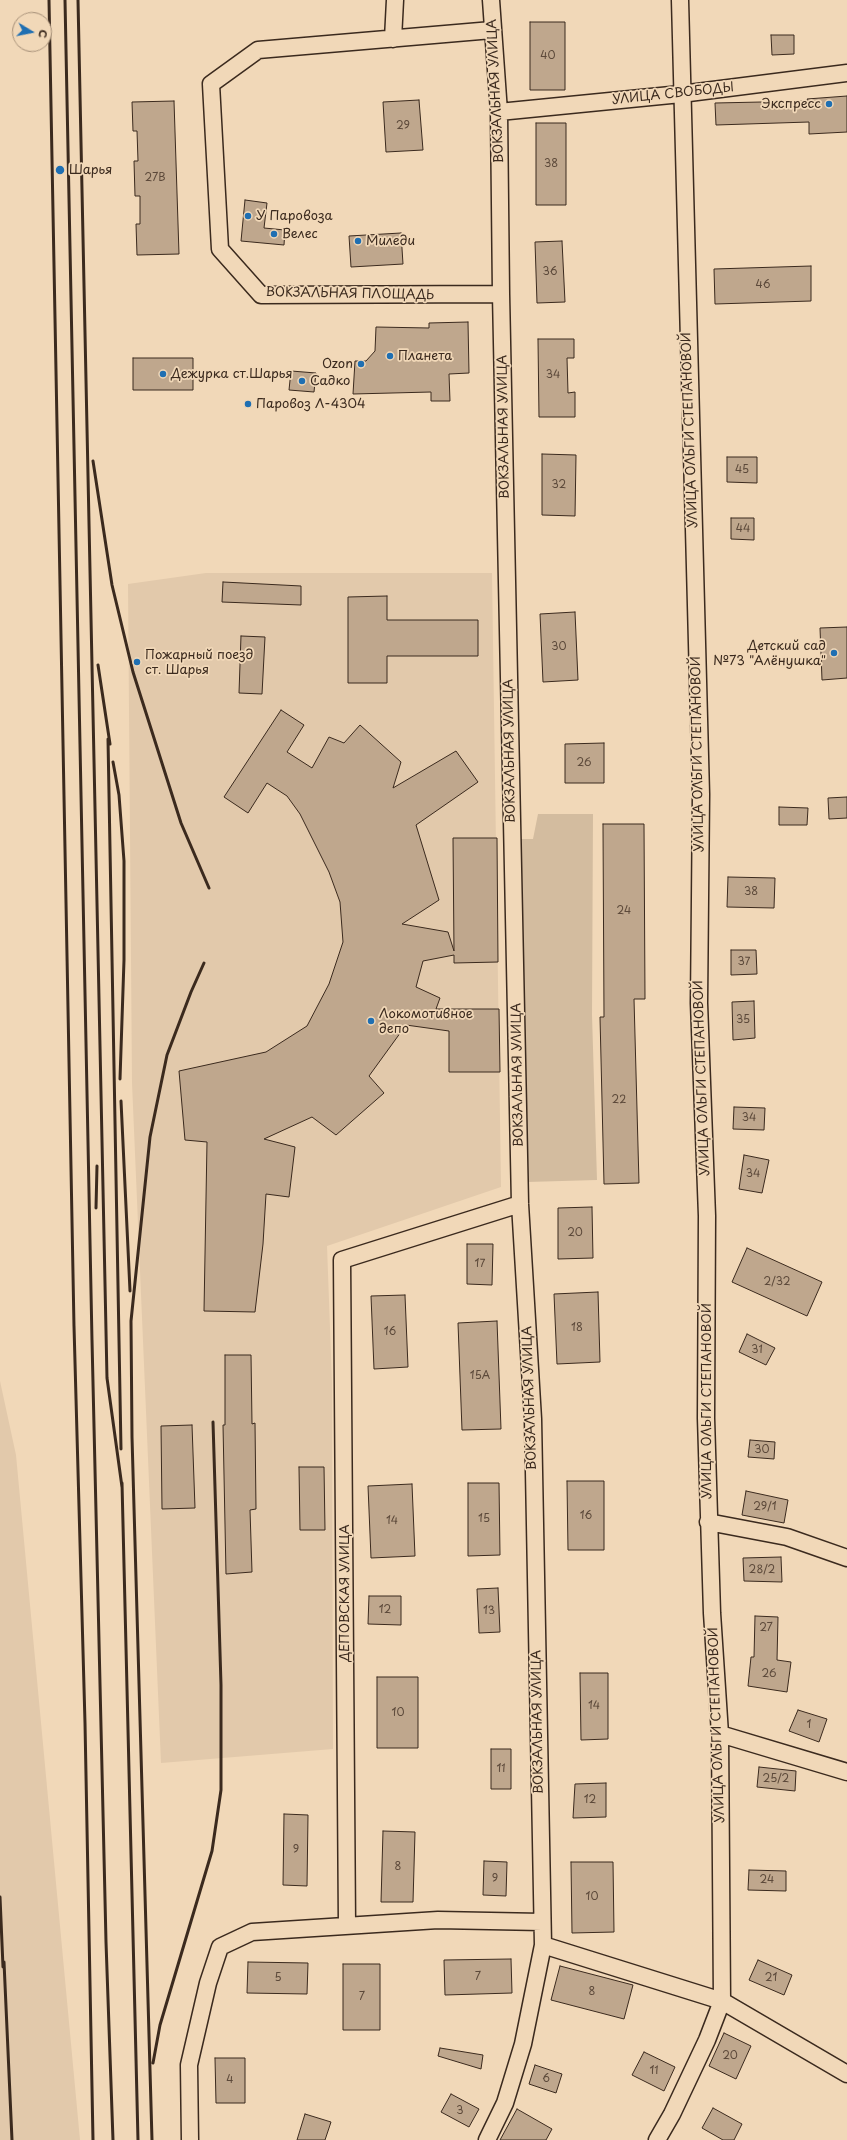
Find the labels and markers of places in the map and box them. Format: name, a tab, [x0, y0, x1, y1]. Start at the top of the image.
place label: Экспресс	[762, 96, 821, 112]
marker: Экспресс	[824, 99, 834, 109]
place label: Шарья	[69, 162, 112, 178]
marker: Шарья	[54, 164, 66, 176]
place label: У Паровоза	[256, 208, 333, 224]
marker: У Паровоза	[243, 211, 253, 221]
place label: Велес	[282, 226, 318, 242]
marker: Велес	[269, 229, 279, 239]
place label: Миледи	[366, 233, 415, 249]
marker: Миледи	[353, 236, 363, 246]
place label: Планета	[398, 348, 452, 364]
marker: Планета	[385, 351, 395, 361]
place label: Ozon	[322, 356, 353, 372]
marker: Ozon	[356, 359, 366, 369]
place label: Дежурка ст.Шарья	[171, 366, 293, 382]
marker: Дежурка ст.Шарья	[158, 369, 168, 379]
place label: Садко	[310, 373, 350, 389]
marker: Садко	[297, 376, 307, 386]
place label: Паровоз Л-4304	[256, 396, 366, 412]
marker: Паровоз Л-4304	[243, 399, 253, 409]
place label: Детский сад №73 "Алёнушка"	[713, 638, 826, 669]
place label: Пожарный поезд ст. Шарья	[145, 647, 253, 678]
marker: Детский сад №73 "Алёнушка"	[829, 648, 839, 658]
marker: Пожарный поезд ст. Шарья	[132, 657, 142, 667]
place label: Локомотивное депо	[379, 1006, 473, 1037]
marker: Локомотивное депо	[366, 1016, 376, 1026]

